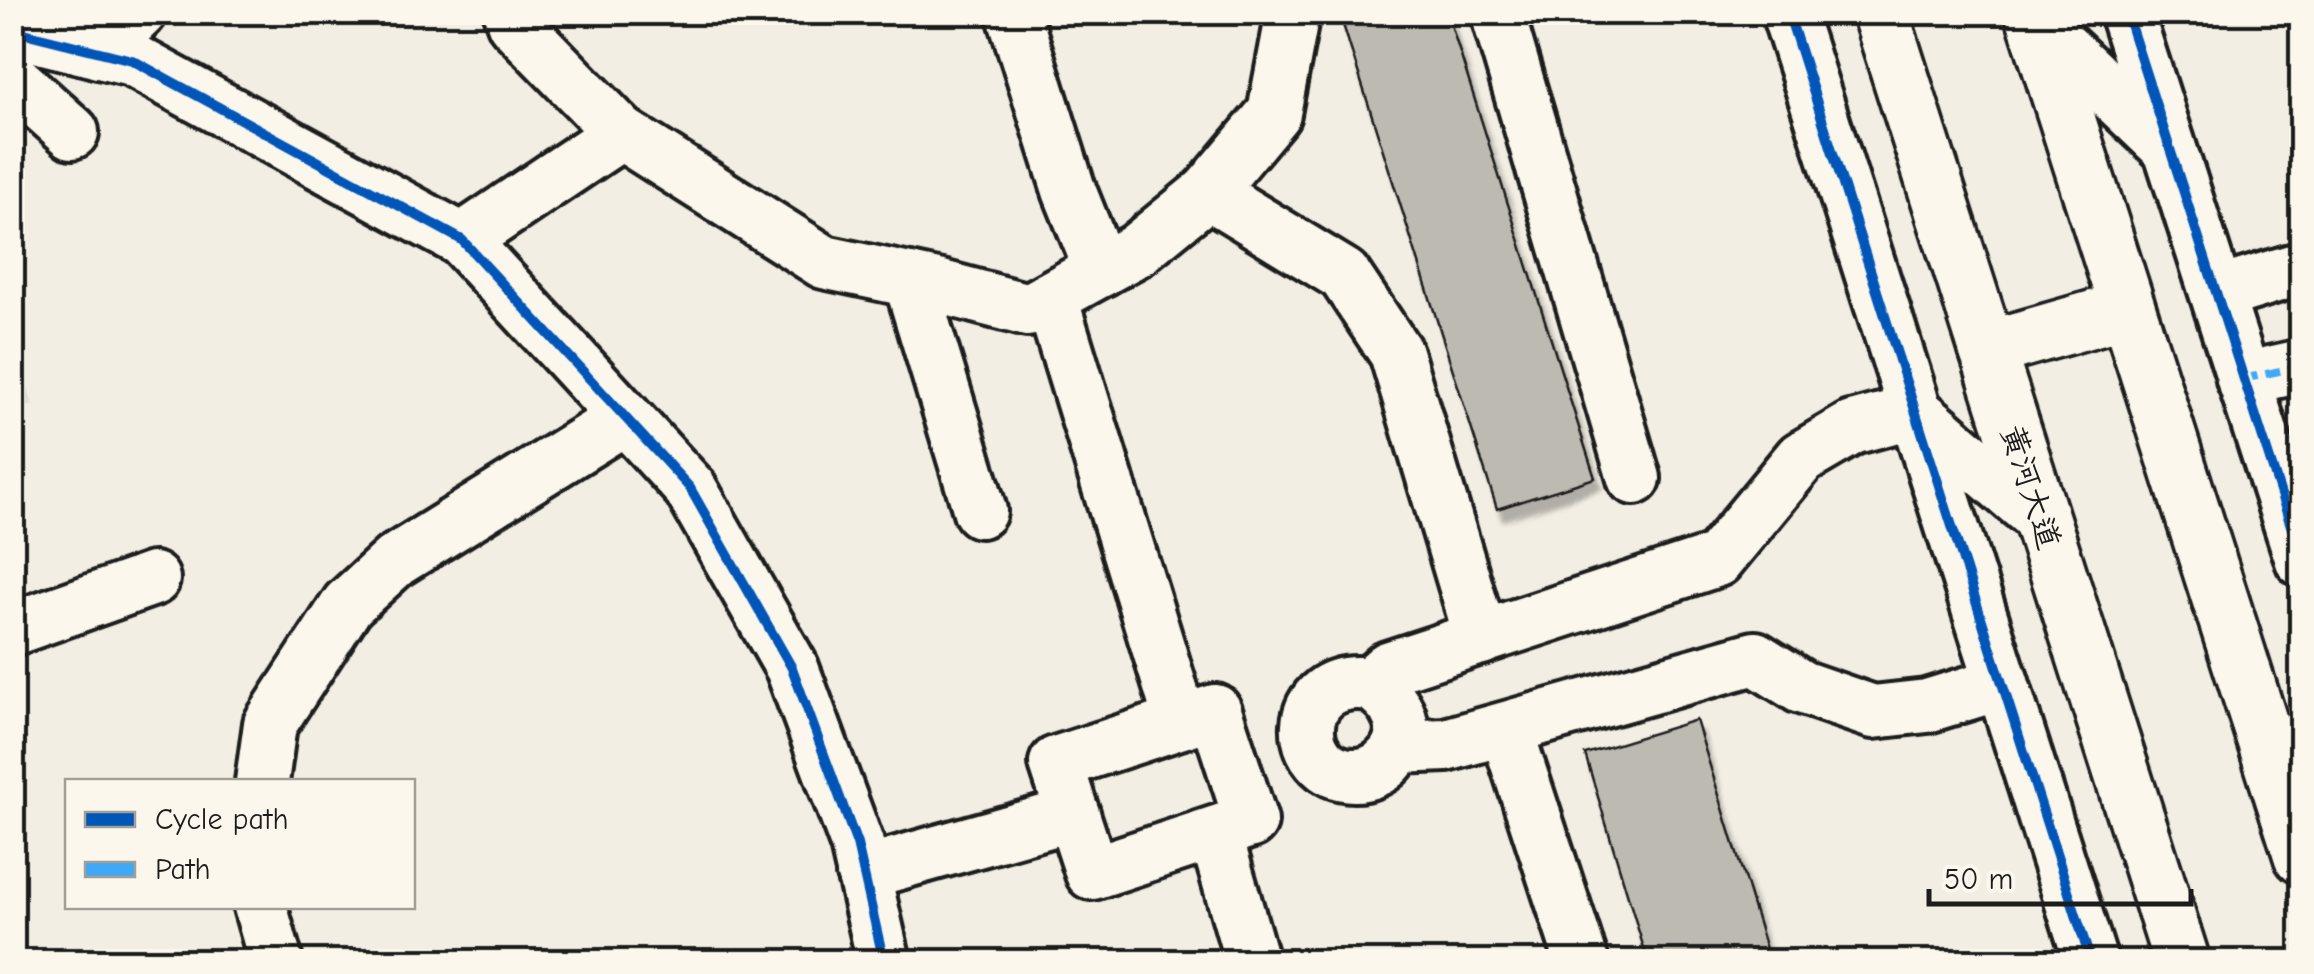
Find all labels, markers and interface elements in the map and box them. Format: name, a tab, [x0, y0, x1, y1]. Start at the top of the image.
street label: 黄河大道	[1993, 421, 2068, 554]
legend	[65, 779, 415, 909]
text: Cycle path	[155, 802, 289, 837]
scale bar	[1929, 844, 2192, 906]
text: Path	[155, 852, 211, 887]
text: 50 m	[1944, 862, 2013, 897]

